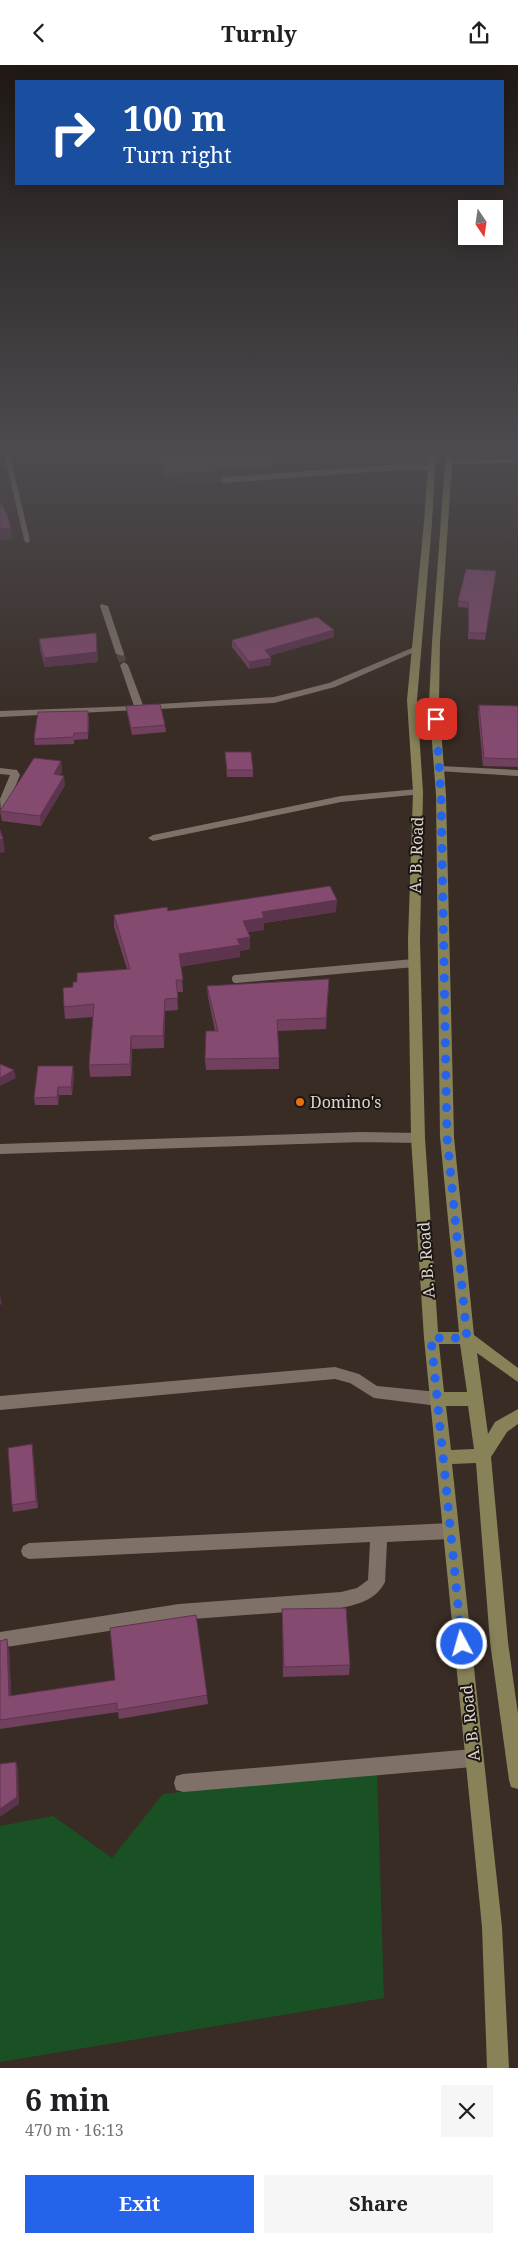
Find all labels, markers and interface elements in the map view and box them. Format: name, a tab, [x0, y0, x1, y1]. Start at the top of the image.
text: Turnly	[221, 18, 297, 48]
icon: back	[25, 19, 53, 47]
icon: share	[465, 19, 493, 47]
text: 100 m	[123, 94, 226, 141]
icon: right	[40, 100, 105, 165]
text: Turn right	[123, 139, 232, 169]
north arrow	[458, 200, 502, 245]
map controls	[458, 200, 503, 245]
pin	[415, 698, 457, 740]
icon: arrive	[422, 705, 450, 733]
street label: A. B. Road	[404, 816, 428, 894]
place label: Domino's	[310, 1091, 381, 1113]
marker: Domino's	[294, 1096, 306, 1108]
street label: A. B. Road	[412, 1221, 440, 1299]
position arrow	[435, 1617, 487, 1669]
street label: A. B. Road	[455, 1684, 485, 1762]
text: 6 min	[25, 2079, 110, 2120]
button: close	[441, 2085, 493, 2137]
text: 470 m · 16:13	[25, 2119, 124, 2141]
button: Exit	[25, 2175, 254, 2233]
button: Share	[264, 2175, 493, 2233]

